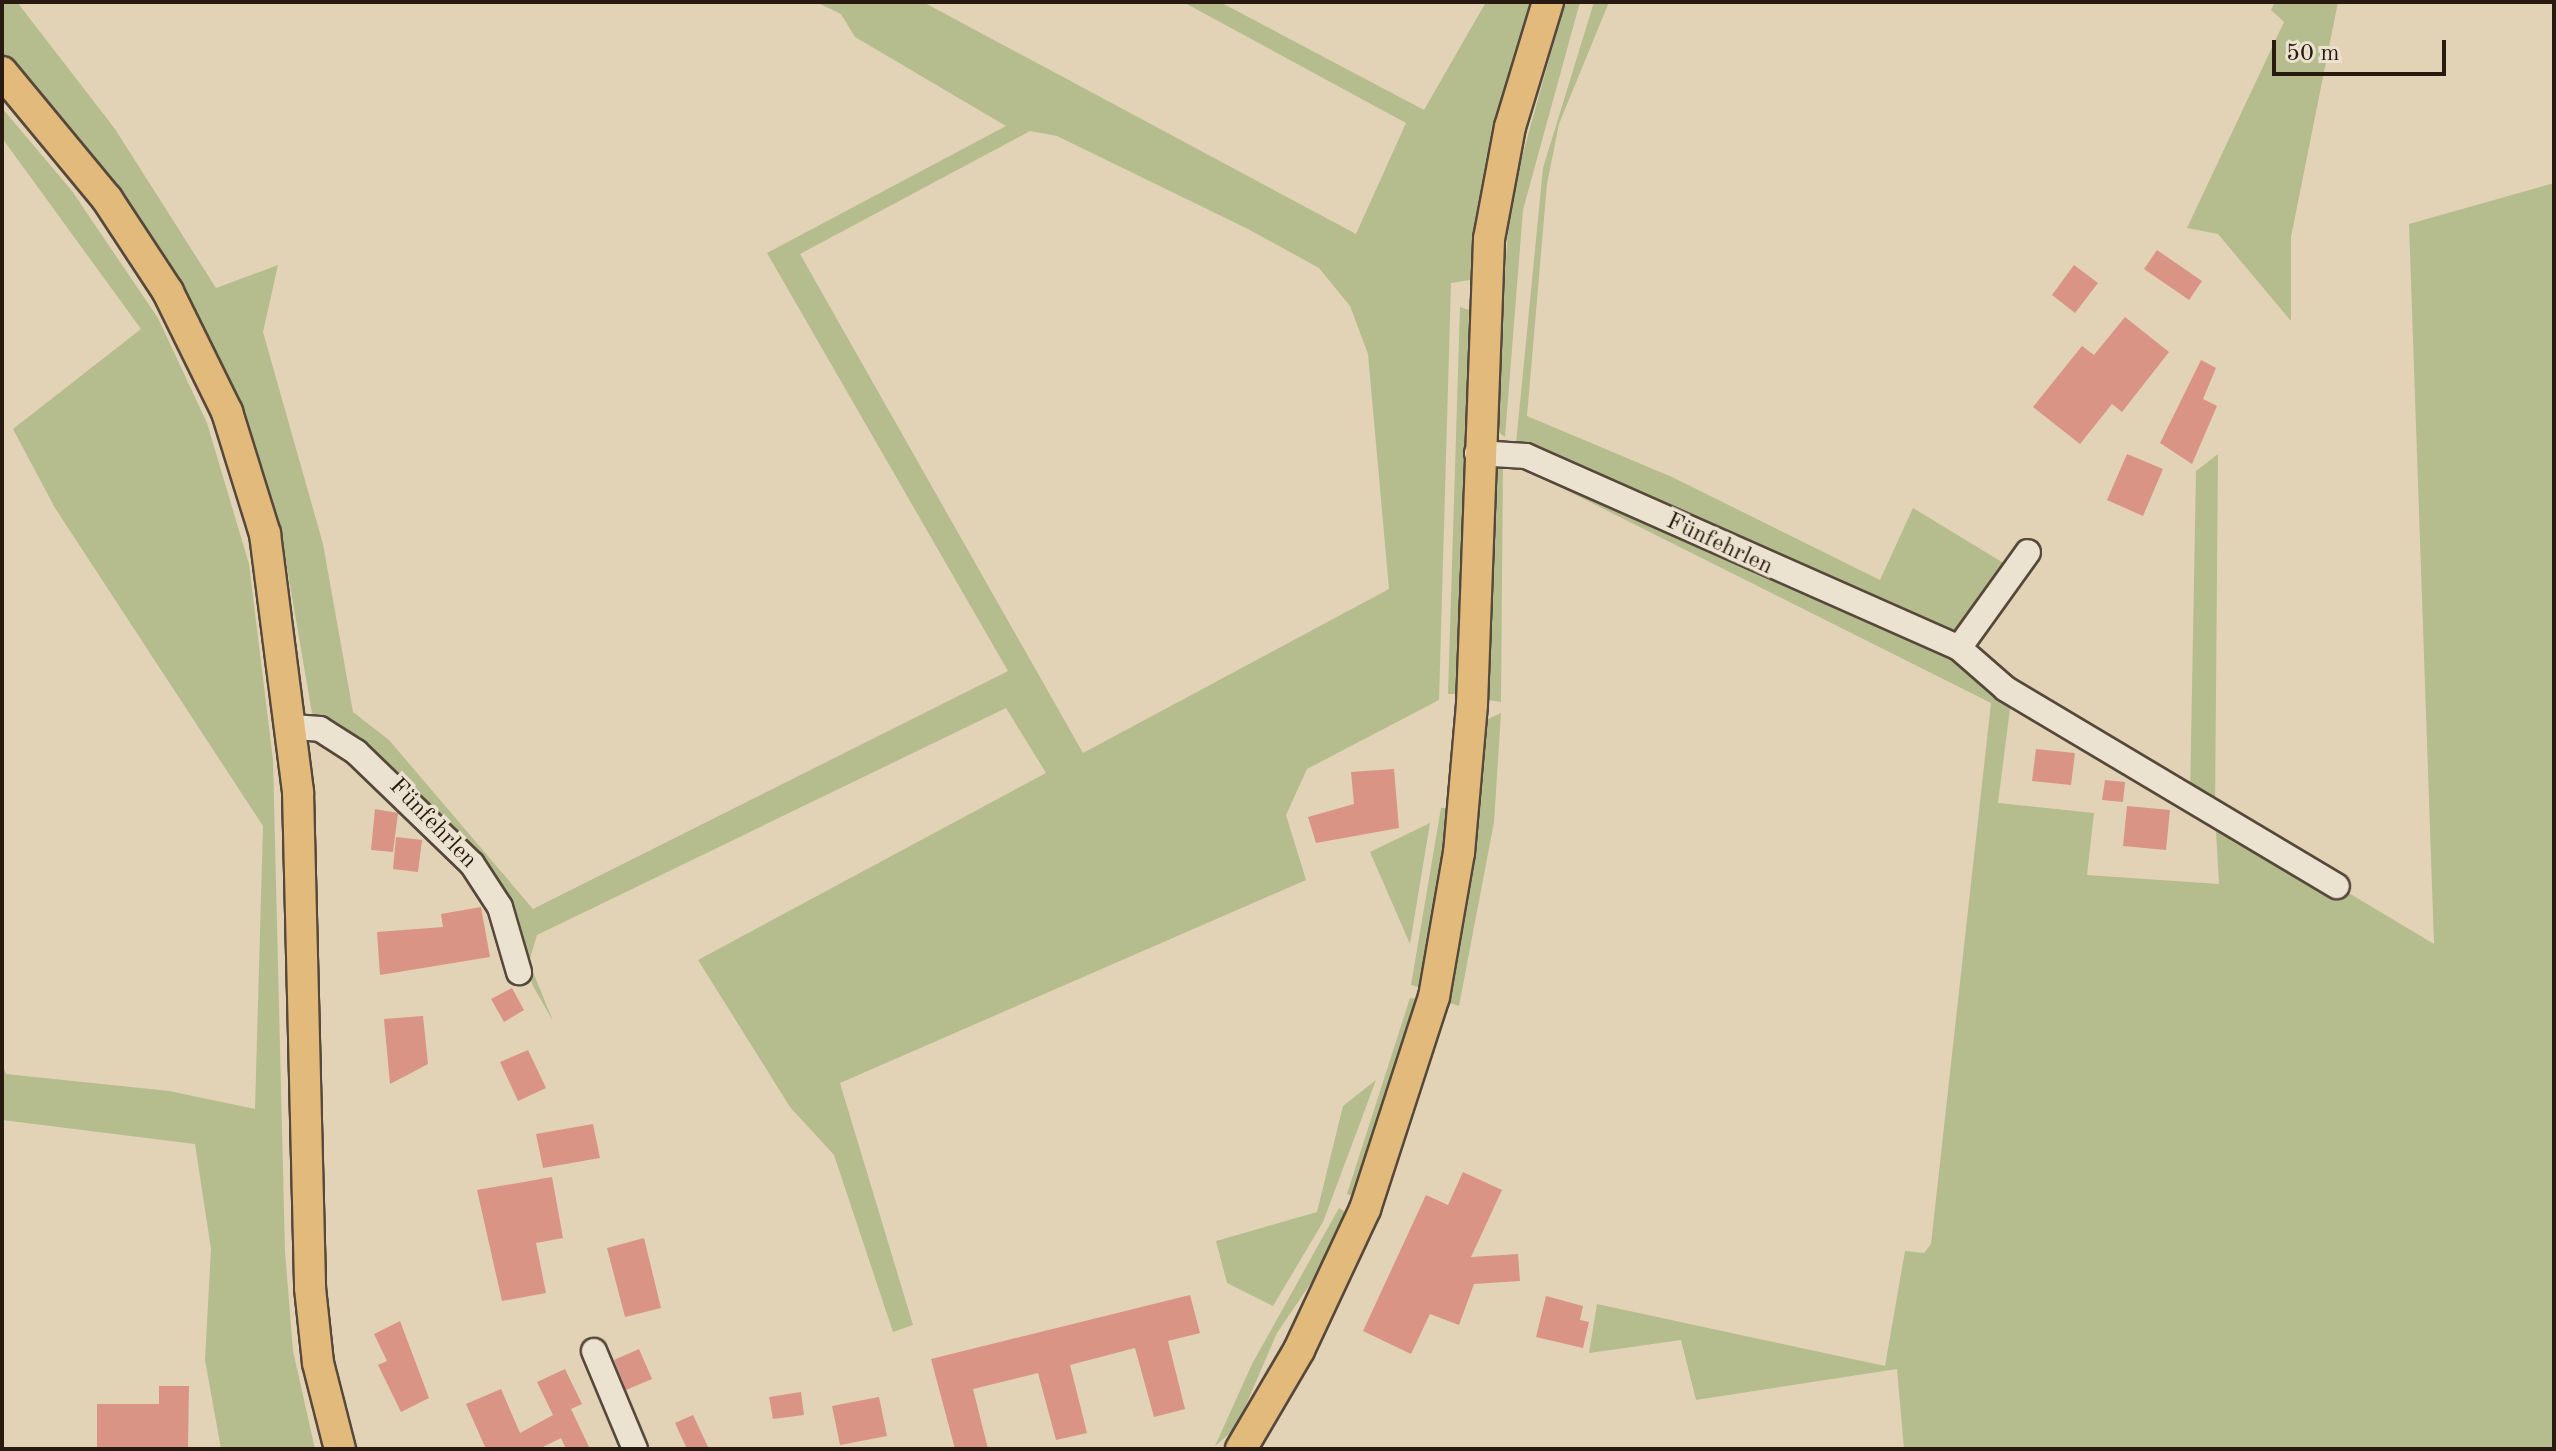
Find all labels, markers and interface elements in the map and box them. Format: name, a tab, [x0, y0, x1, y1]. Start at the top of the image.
scale bar	[2276, 24, 2450, 74]
text: 50 m	[2286, 42, 2340, 66]
street label: Fünfehrlen	[1661, 508, 1777, 582]
street label: Fünfehrlen	[382, 773, 482, 875]

